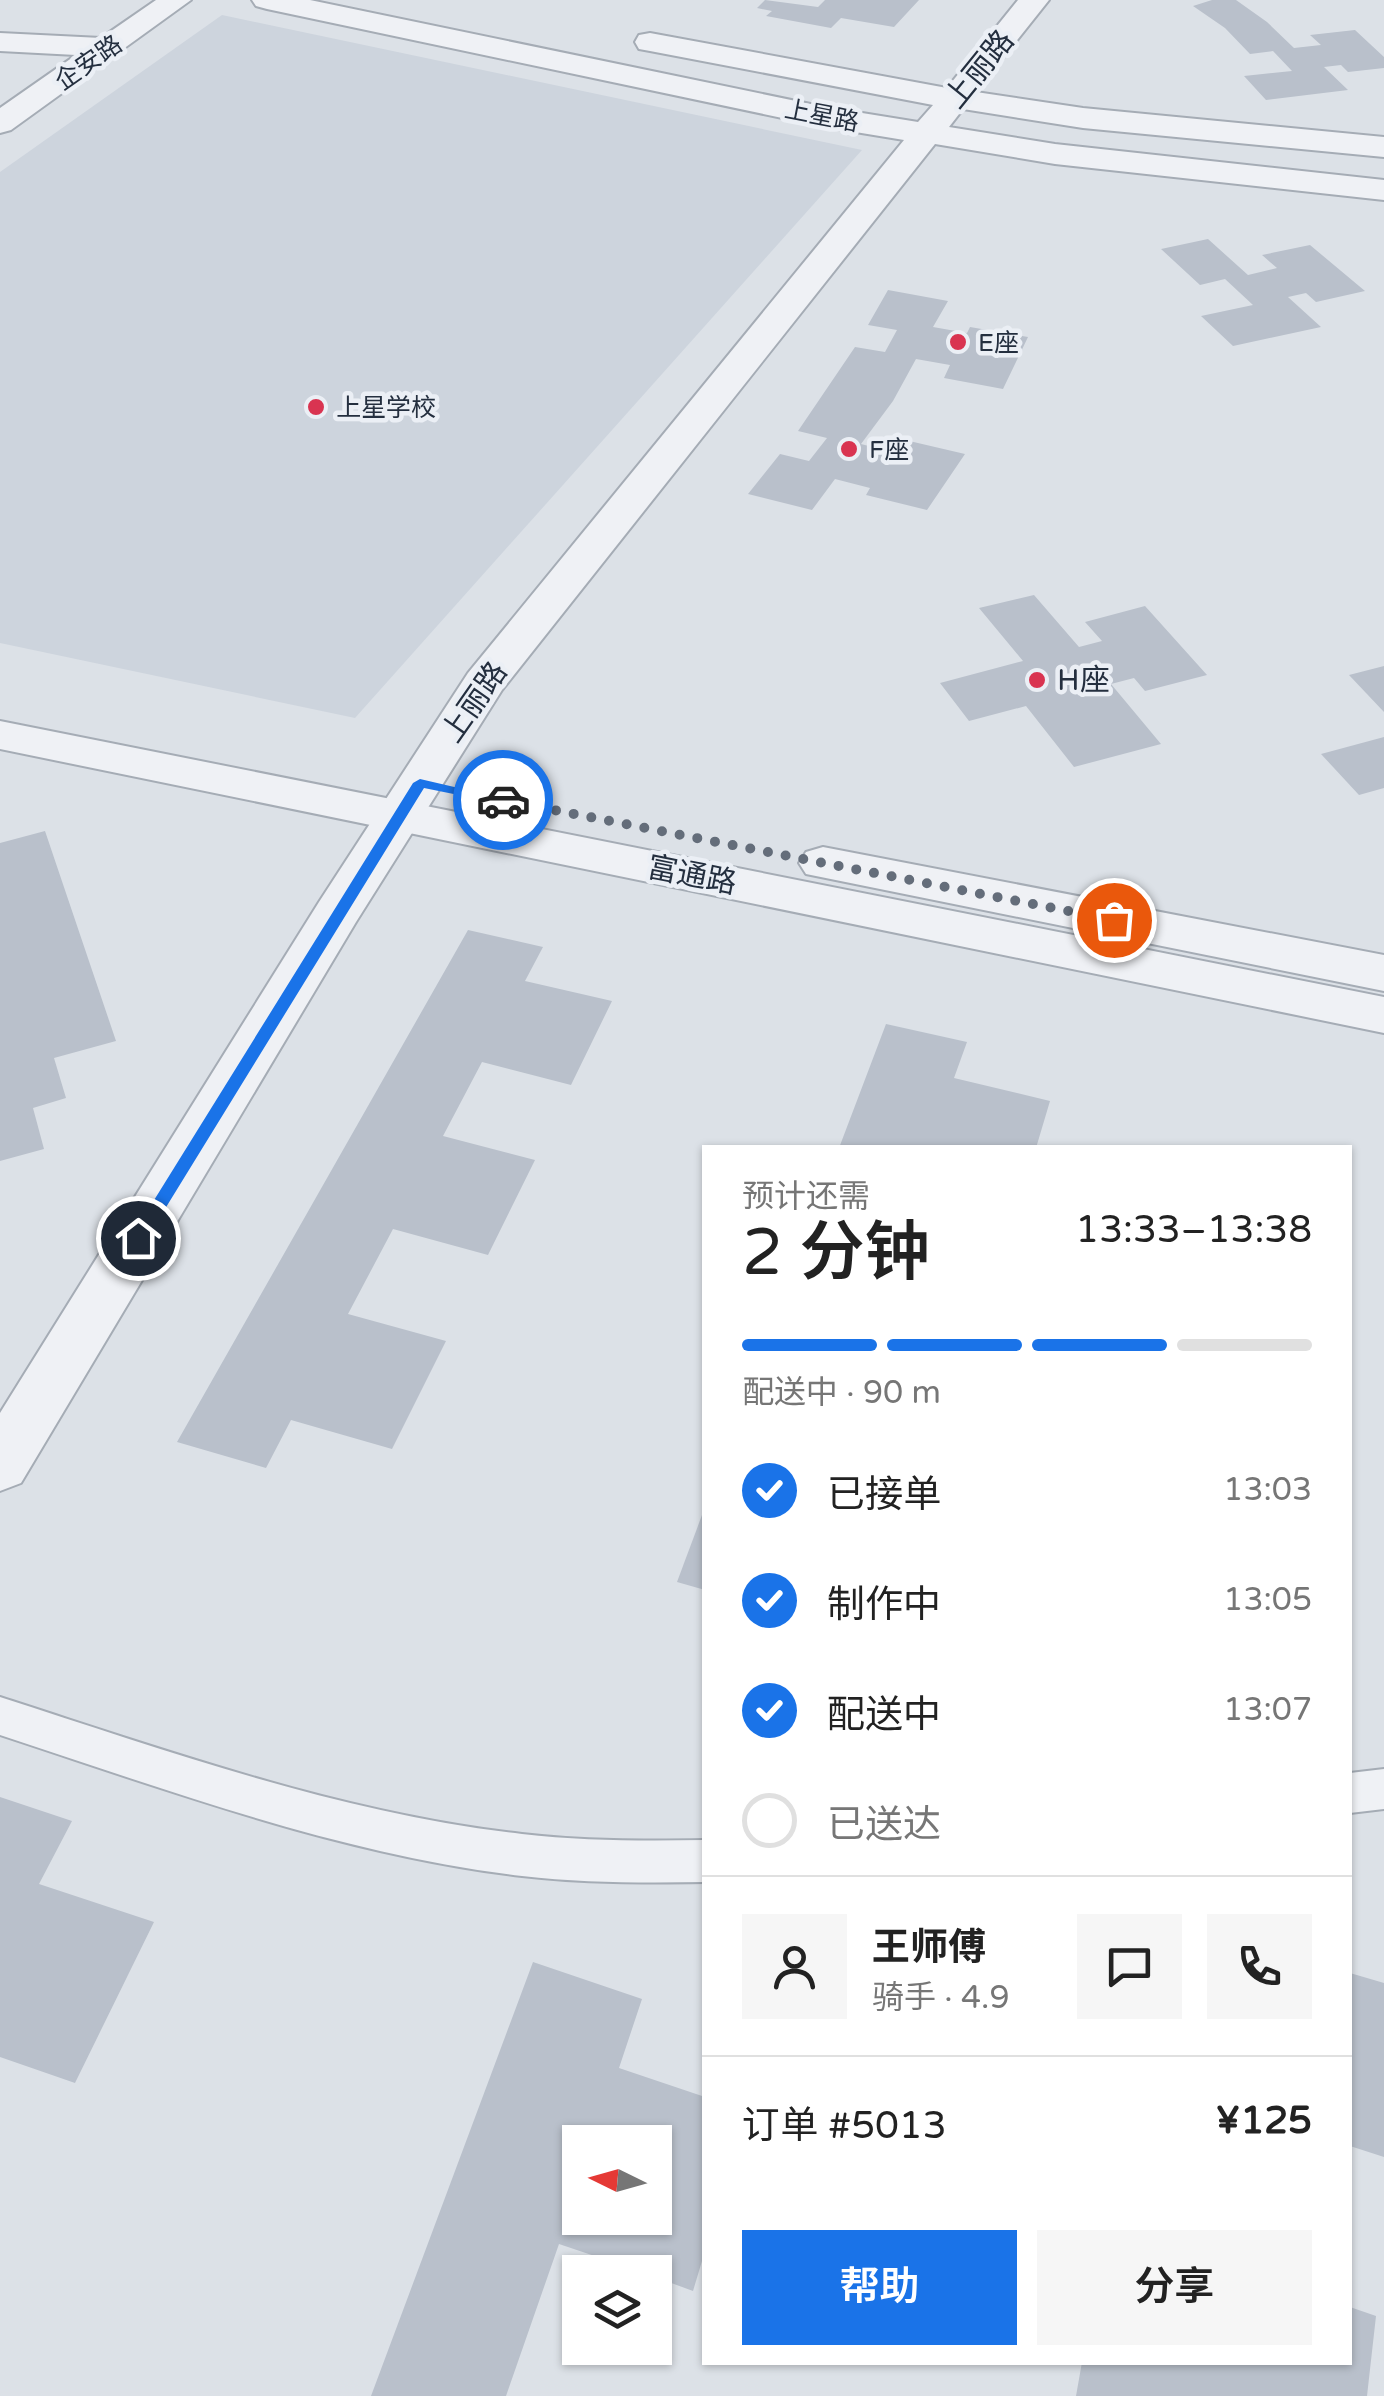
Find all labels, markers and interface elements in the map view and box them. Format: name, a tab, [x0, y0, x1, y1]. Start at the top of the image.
street label: 上丽路	[937, 23, 1022, 116]
street label: 企安路	[49, 29, 128, 97]
street label: 上星路	[782, 94, 861, 138]
place label: E座	[978, 328, 1019, 358]
marker: E座	[947, 331, 969, 353]
place label: 上星学校	[336, 393, 436, 423]
marker: 上星学校	[305, 396, 327, 418]
place label: F座	[869, 435, 909, 465]
marker: F座	[838, 438, 860, 460]
street label: 上丽路	[433, 655, 515, 750]
place label: H座	[1057, 662, 1110, 699]
marker: H座	[1026, 669, 1048, 691]
courier	[453, 750, 553, 850]
icon: car	[476, 773, 531, 828]
street label: 富通路	[644, 849, 740, 902]
pin	[1072, 878, 1157, 963]
icon: bag	[1087, 893, 1142, 948]
text: 预计还需	[742, 1178, 870, 1216]
pin	[96, 1196, 181, 1281]
text: 13:33–13:38	[1075, 1207, 1312, 1253]
icon: home	[111, 1211, 166, 1266]
text: 2 分钟	[742, 1214, 930, 1293]
text: 配送中 · 90 m	[742, 1374, 941, 1412]
icon: check	[742, 1463, 797, 1518]
text: 13:03	[1223, 1471, 1312, 1509]
text: 已接单	[827, 1472, 941, 1518]
icon: check	[742, 1573, 797, 1628]
text: 13:05	[1223, 1581, 1312, 1619]
text: 制作中	[827, 1582, 941, 1628]
icon: check	[742, 1683, 797, 1738]
text: 13:07	[1223, 1691, 1312, 1729]
text: 配送中	[827, 1692, 941, 1738]
text: 已送达	[827, 1802, 941, 1848]
button: person	[742, 1914, 847, 2019]
button: chat	[1077, 1914, 1182, 2019]
button: phone	[1207, 1914, 1312, 2019]
text: 王师傅	[872, 1925, 986, 1971]
text: 骑手 · 4.9	[872, 1979, 1009, 2017]
text: ¥125	[1215, 2098, 1312, 2144]
text: 订单 #5013	[742, 2103, 947, 2149]
north arrow	[562, 2125, 672, 2235]
map controls	[562, 2125, 672, 2365]
button: 帮助	[742, 2230, 1017, 2345]
button: 分享	[1037, 2230, 1312, 2345]
button: layers	[562, 2255, 672, 2365]

